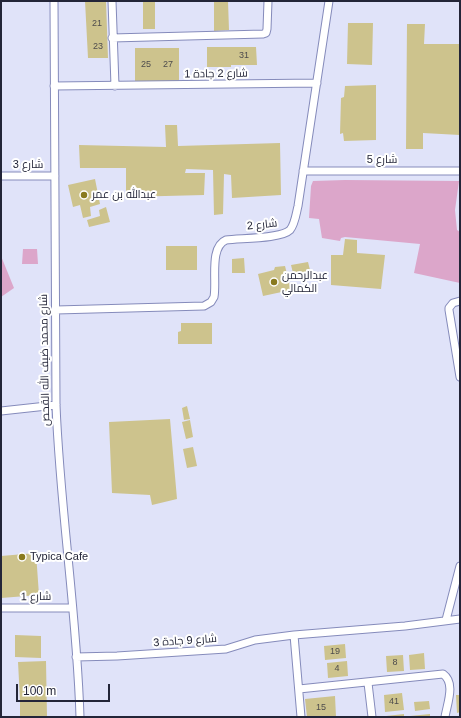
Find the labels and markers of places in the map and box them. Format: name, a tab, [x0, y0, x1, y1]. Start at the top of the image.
place label: عبدالله بن عمر	[92, 188, 156, 202]
marker: عبدالله بن عمر	[79, 190, 89, 200]
place label: عبدالرحمن الكمالي	[282, 269, 328, 295]
marker: عبدالرحمن الكمالي	[269, 277, 279, 287]
place label: Typica Cafe	[30, 550, 88, 564]
marker: Typica Cafe	[17, 552, 27, 562]

